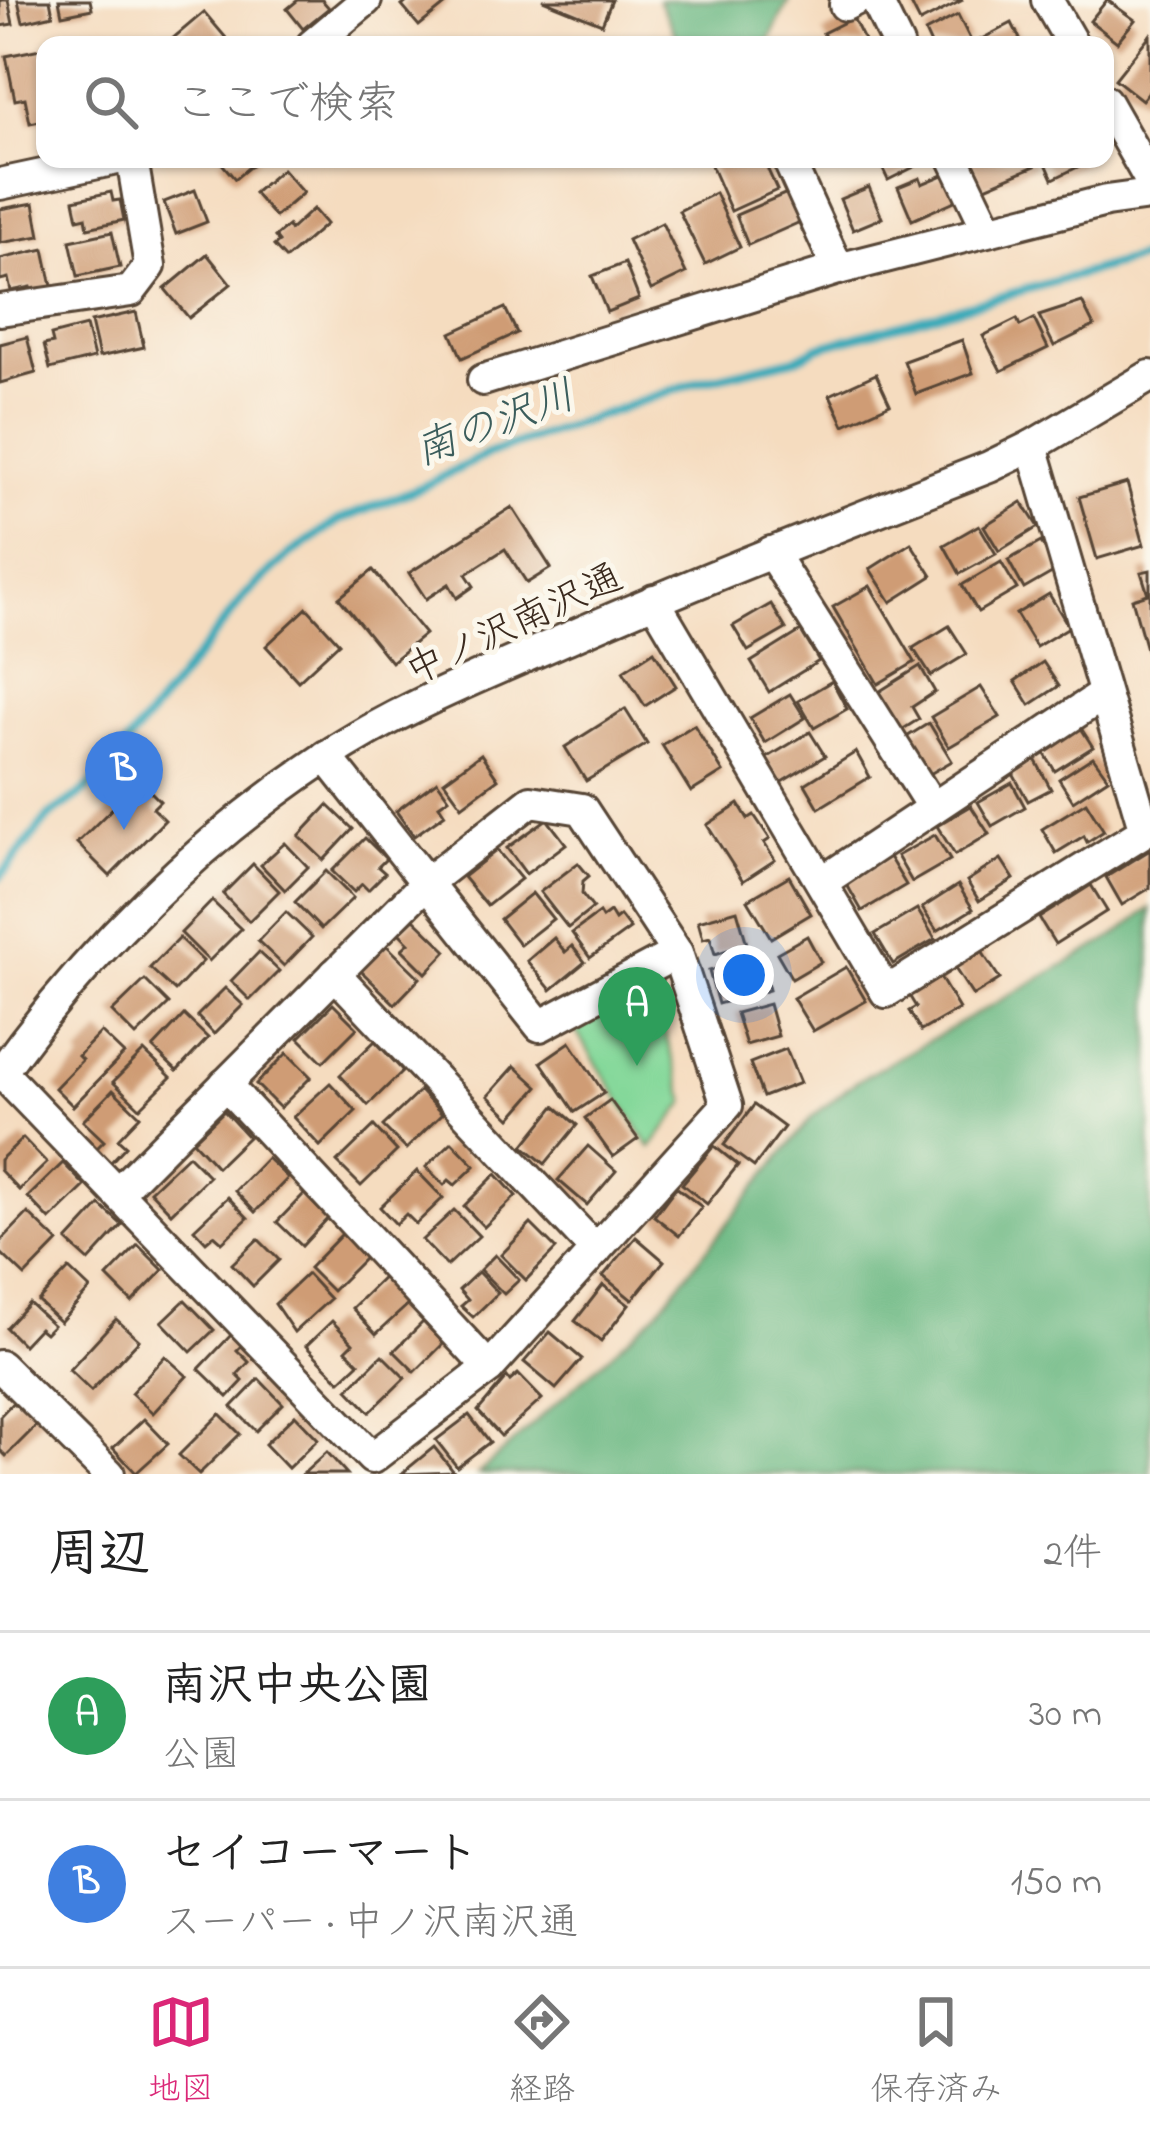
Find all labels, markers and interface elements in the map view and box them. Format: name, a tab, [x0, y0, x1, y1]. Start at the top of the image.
search box	[36, 36, 1114, 168]
icon: search	[78, 69, 144, 135]
text: ここで検索	[174, 73, 399, 139]
water label: 南の沢川	[406, 367, 585, 484]
street label: 中ノ沢南沢通	[397, 551, 633, 701]
pin: B	[85, 731, 163, 830]
your location	[714, 945, 774, 1005]
pin: A	[598, 967, 676, 1066]
text: 周辺	[48, 1519, 150, 1594]
text: 2件	[1044, 1527, 1102, 1584]
text: 南沢中央公園	[162, 1655, 432, 1721]
text: A	[75, 1687, 99, 1744]
text: 30 m	[1029, 1687, 1102, 1744]
text: 公園	[162, 1728, 240, 1785]
text: セイコーマート	[162, 1823, 479, 1889]
text: B	[74, 1855, 100, 1912]
text: 150 m	[1010, 1855, 1102, 1912]
text: スーパー · 中ノ沢南沢通	[162, 1896, 578, 1953]
tab: 地図	[148, 1989, 214, 2115]
tab: 経路	[509, 1989, 575, 2115]
tab: 保存済み	[870, 1989, 1002, 2115]

